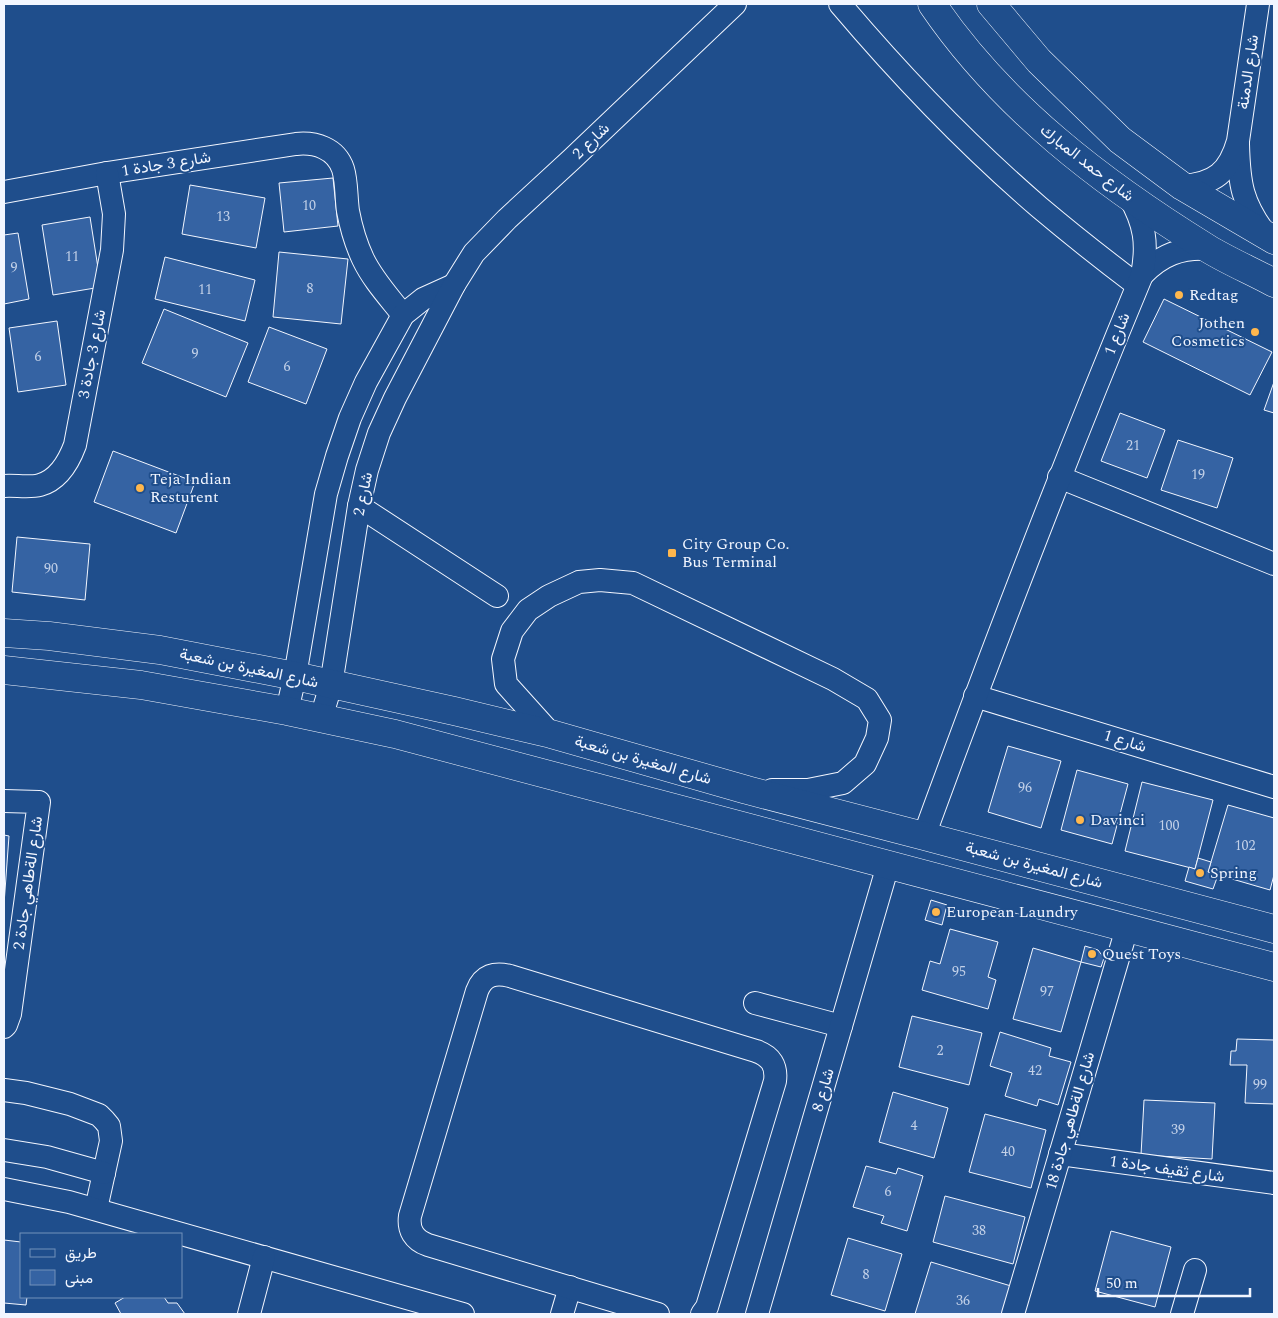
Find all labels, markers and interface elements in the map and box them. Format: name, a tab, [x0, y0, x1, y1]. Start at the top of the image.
street label: شارع الدمنة	[1231, 33, 1265, 111]
street label: شارع 2	[567, 117, 615, 165]
street label: شارع حمد المبارك	[1035, 118, 1139, 208]
street label: شارع 3 جادة 1	[120, 145, 212, 183]
house number: 10	[302, 195, 316, 216]
house number: 13	[216, 206, 230, 227]
house number: 11	[65, 246, 79, 267]
house number: 9	[11, 257, 18, 278]
house number: 8	[307, 278, 314, 299]
house number: 11	[198, 279, 212, 300]
place label: Redtag	[1189, 283, 1238, 307]
marker: Redtag	[1173, 289, 1185, 301]
street label: شارع 3 جادة 3	[72, 307, 112, 401]
street label: شارع 1	[1098, 309, 1136, 359]
place label: Jothen Cosmetics	[1171, 311, 1245, 353]
marker: Jothen Cosmetics	[1249, 326, 1261, 338]
house number: 9	[192, 343, 199, 364]
house number: 6	[35, 346, 42, 367]
house number: 6	[284, 356, 291, 377]
house number: 21	[1126, 435, 1140, 456]
house number: 19	[1191, 464, 1205, 485]
place label: Teja Indian Resturent	[150, 467, 231, 509]
street label: شارع 2	[347, 470, 379, 518]
marker: Teja Indian Resturent	[134, 482, 146, 494]
place label: City Group Co. Bus Terminal	[682, 532, 789, 574]
marker: City Group Co. Bus Terminal	[666, 547, 678, 559]
house number: 90	[44, 558, 58, 579]
street label: شارع المغيرة بن شعبة	[177, 642, 321, 694]
street label: شارع 1	[1100, 723, 1150, 759]
street label: شارع المغيرة بن شعبة	[572, 729, 714, 791]
house number: 96	[1018, 777, 1032, 798]
place label: Davinci	[1090, 808, 1145, 832]
marker: Davinci	[1074, 814, 1086, 826]
street label: شارع الةطاهي جادة 2	[7, 815, 50, 952]
house number: 100	[1159, 815, 1180, 836]
street label: شارع المغيرة بن شعبة	[963, 835, 1105, 895]
house number: 102	[1235, 835, 1256, 856]
place label: Spring	[1210, 861, 1257, 885]
marker: Spring	[1194, 867, 1206, 879]
place label: European Laundry	[946, 900, 1079, 924]
marker: European Laundry	[930, 906, 942, 918]
place label: Quest Toys	[1102, 942, 1181, 966]
marker: Quest Toys	[1086, 948, 1098, 960]
house number: 95	[952, 961, 966, 982]
house number: 97	[1040, 981, 1054, 1002]
house number: 2	[937, 1040, 944, 1061]
street label: شارع الةطاهي جادة 18	[1039, 1049, 1102, 1193]
house number: 42	[1028, 1060, 1042, 1081]
street label: شارع 8	[805, 1065, 841, 1115]
house number: 99	[1253, 1074, 1267, 1095]
house number: 4	[911, 1115, 918, 1136]
house number: 39	[1171, 1119, 1185, 1140]
house number: 40	[1001, 1141, 1015, 1162]
street label: شارع ثقيف جادة 1	[1108, 1149, 1226, 1189]
house number: 6	[885, 1181, 892, 1202]
house number: 38	[972, 1220, 986, 1241]
legend	[20, 1233, 182, 1298]
text: طريق	[65, 1242, 97, 1265]
house number: 8	[863, 1264, 870, 1285]
scale bar	[1098, 1266, 1250, 1298]
text: مبنى	[65, 1267, 93, 1290]
text: 50 m	[1106, 1272, 1138, 1295]
house number: 36	[956, 1290, 970, 1311]

